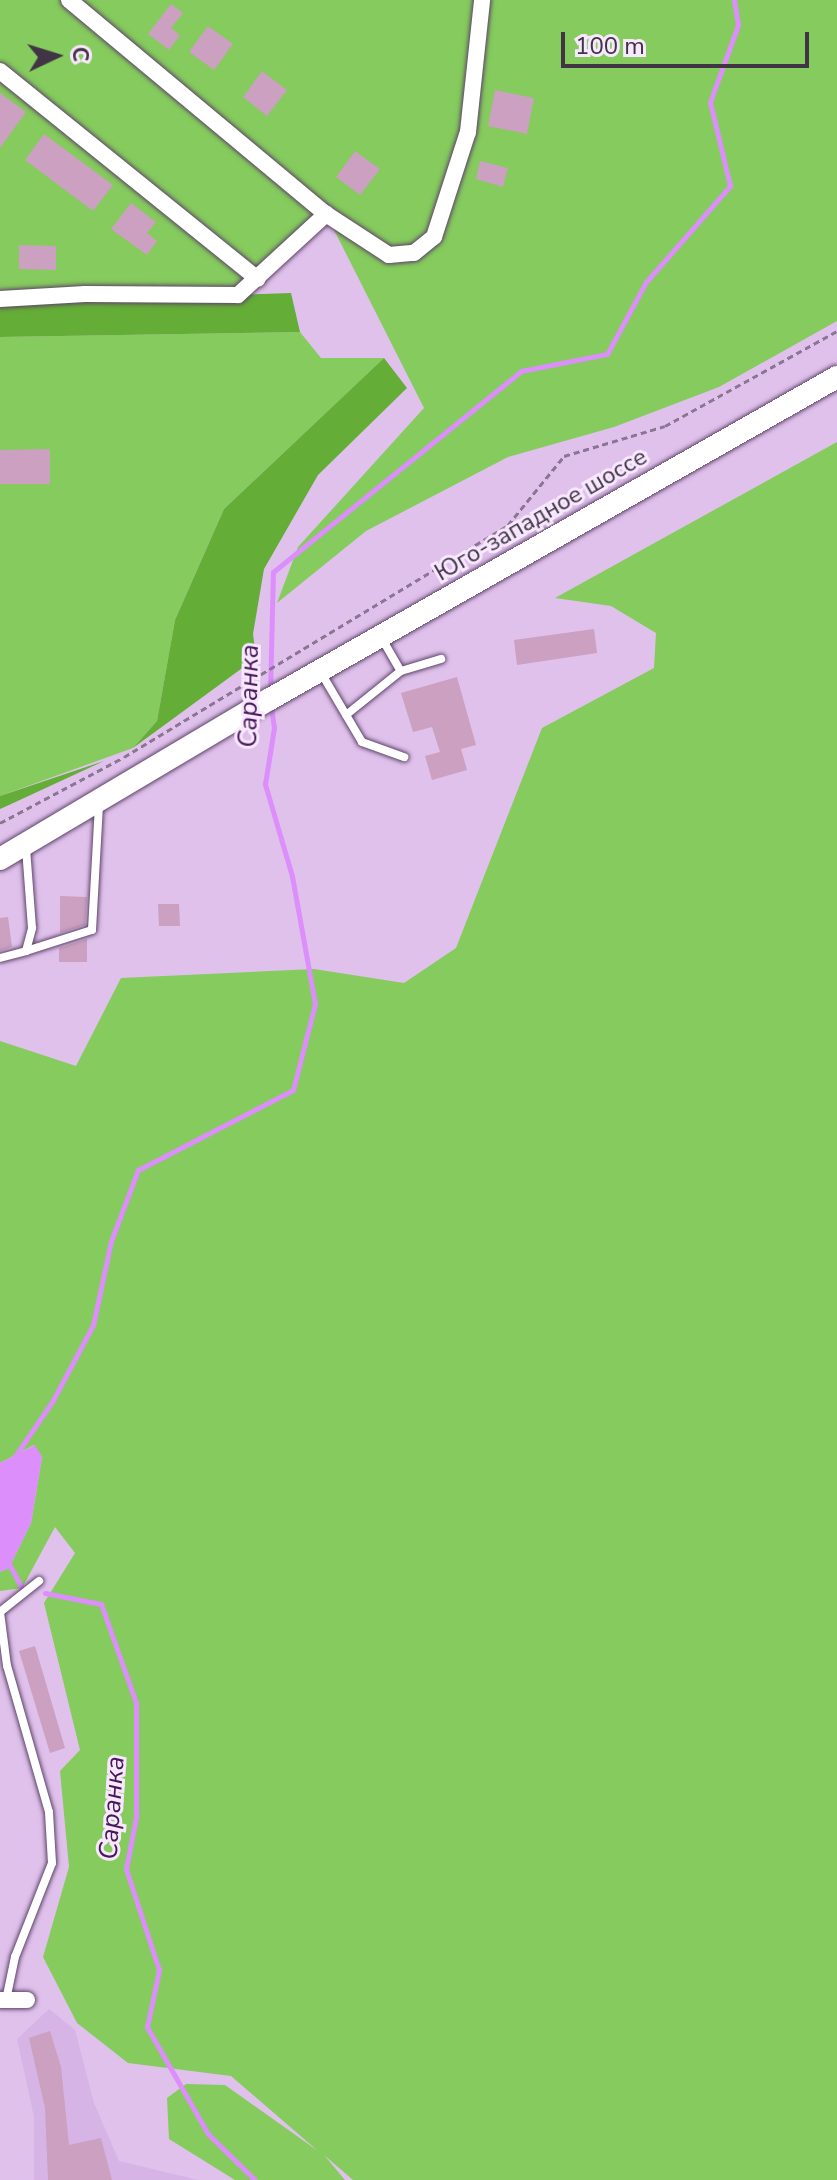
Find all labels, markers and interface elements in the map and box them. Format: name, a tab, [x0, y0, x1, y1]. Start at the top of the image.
north arrow	[16, 16, 96, 96]
scale bar	[565, 16, 813, 66]
text: 100 m	[575, 30, 645, 62]
text: С	[64, 46, 95, 63]
street label: Юго-западное шоссе	[430, 442, 652, 588]
water label: Саранка	[232, 644, 266, 748]
water label: Саранка	[93, 1755, 131, 1861]

